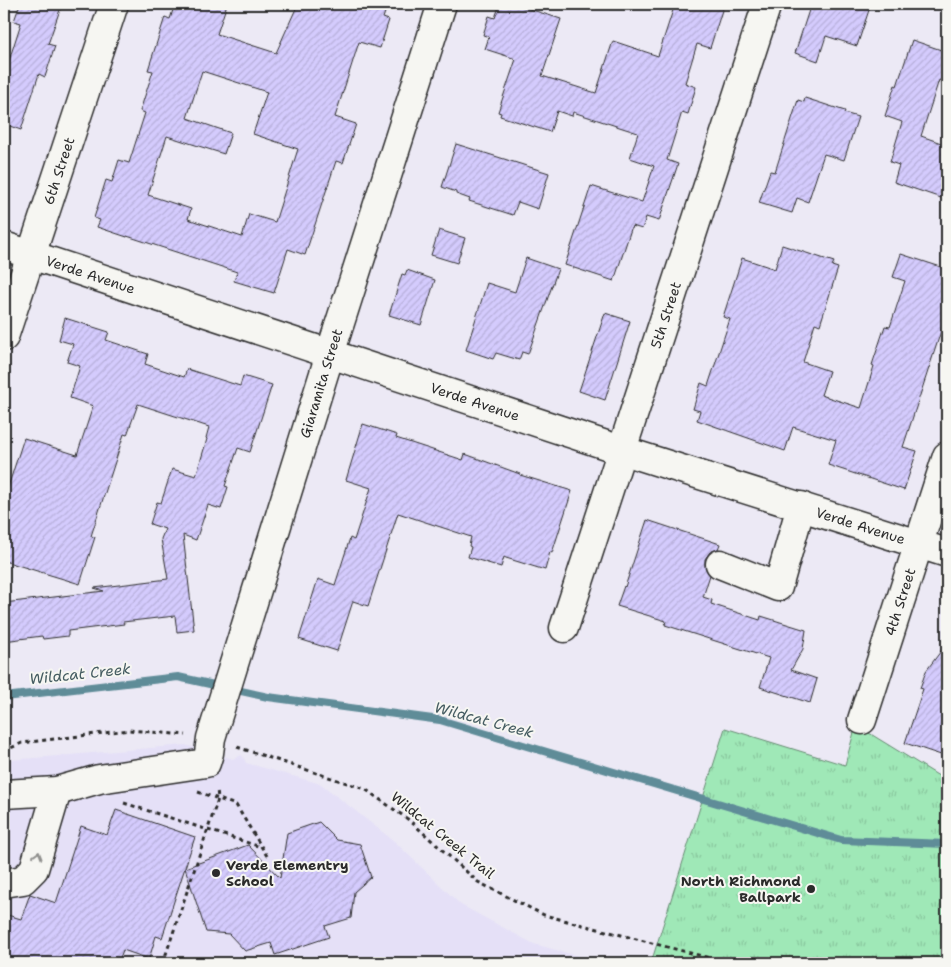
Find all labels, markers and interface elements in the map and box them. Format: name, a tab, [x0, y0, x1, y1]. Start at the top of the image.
street label: 6th Street	[39, 135, 78, 207]
street label: Verde Avenue	[43, 251, 137, 298]
street label: 5th Street	[647, 279, 685, 351]
street label: Giaramita Street	[296, 326, 347, 440]
street label: Verde Avenue	[428, 379, 522, 425]
street label: Verde Avenue	[813, 503, 908, 548]
street label: 4th Street	[881, 566, 919, 638]
water label: Wildcat Creek	[28, 659, 132, 689]
water label: Wildcat Creek	[432, 697, 536, 743]
street label: Wildcat Creek Trail	[387, 788, 499, 883]
one-way arrow	[32, 852, 42, 860]
place label: Verde Elementry School	[226, 856, 348, 890]
marker: Verde Elementry School	[210, 867, 222, 879]
place label: North Richmond Ballpark	[681, 872, 801, 906]
marker: North Richmond Ballpark	[805, 883, 817, 895]

